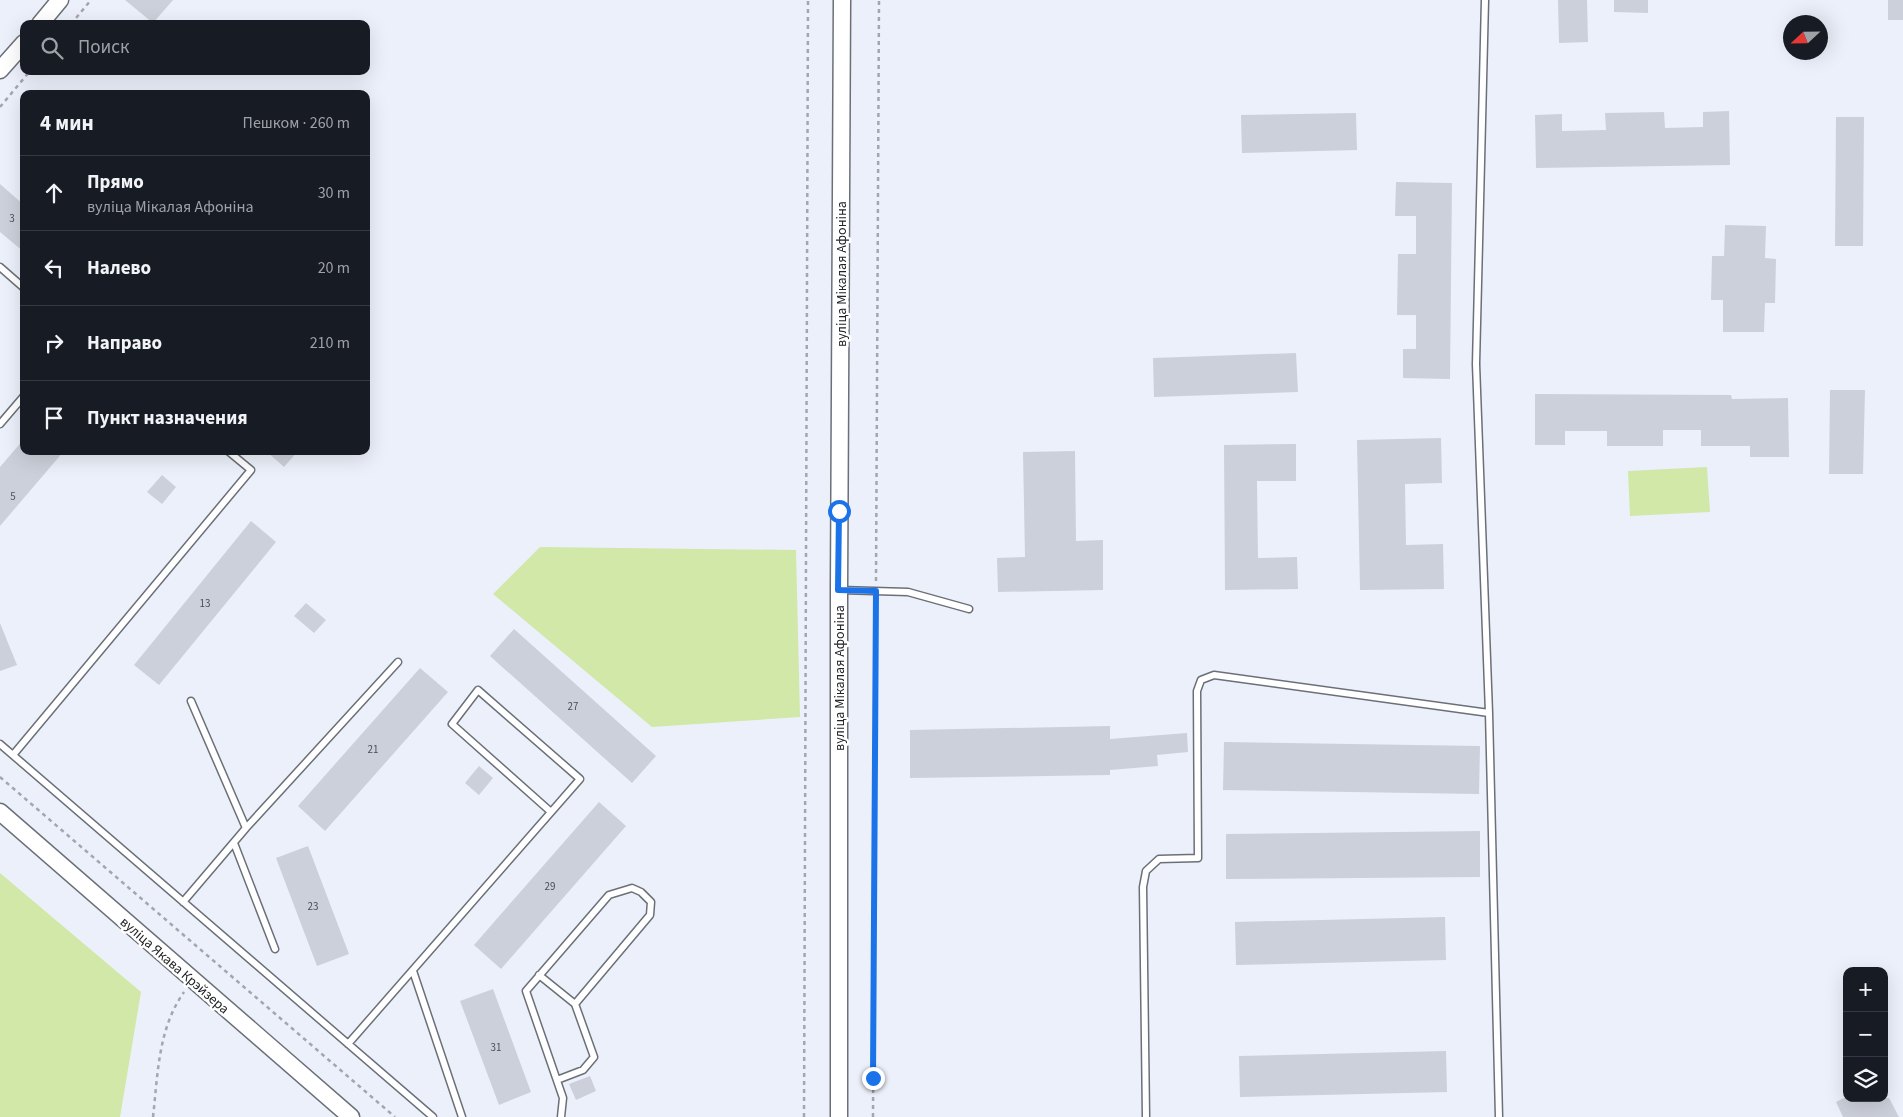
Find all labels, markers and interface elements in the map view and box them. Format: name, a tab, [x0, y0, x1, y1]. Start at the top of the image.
north arrow	[1783, 15, 1828, 60]
search box	[20, 20, 370, 75]
icon: search	[38, 34, 66, 62]
text: Поиск	[78, 34, 129, 61]
text: 4 мин	[40, 108, 94, 138]
text: Пешком · 260 m	[243, 112, 350, 134]
text: Прямо	[87, 169, 144, 196]
icon: ahead	[40, 179, 68, 207]
text: 30 m	[318, 182, 350, 204]
text: вуліца Мікалая Афоніна	[87, 196, 254, 218]
street label: вуліца Мікалая Афоніна	[832, 201, 852, 347]
house number: 3	[9, 211, 15, 226]
icon: left	[40, 254, 68, 282]
text: Налево	[87, 255, 151, 282]
text: 20 m	[318, 257, 350, 279]
icon: right	[40, 329, 68, 357]
text: Направо	[87, 330, 162, 357]
text: 210 m	[310, 332, 350, 354]
icon: arrive	[40, 404, 68, 432]
text: Пункт назначения	[87, 405, 248, 432]
house number: 5	[10, 489, 16, 504]
route start	[828, 500, 851, 523]
house number: 13	[200, 596, 210, 611]
street label: вуліца Мікалая Афоніна	[830, 605, 850, 751]
house number: 27	[568, 699, 578, 714]
house number: 21	[368, 742, 378, 757]
house number: 29	[545, 879, 555, 894]
house number: 23	[308, 899, 318, 914]
street label: вуліца Якава Крэйзера	[115, 913, 233, 1019]
map controls	[1843, 967, 1888, 1102]
button: +	[1843, 967, 1888, 1012]
button: −	[1843, 1012, 1888, 1057]
house number: 31	[491, 1040, 501, 1055]
button: layers	[1843, 1057, 1888, 1102]
route end	[862, 1067, 885, 1090]

